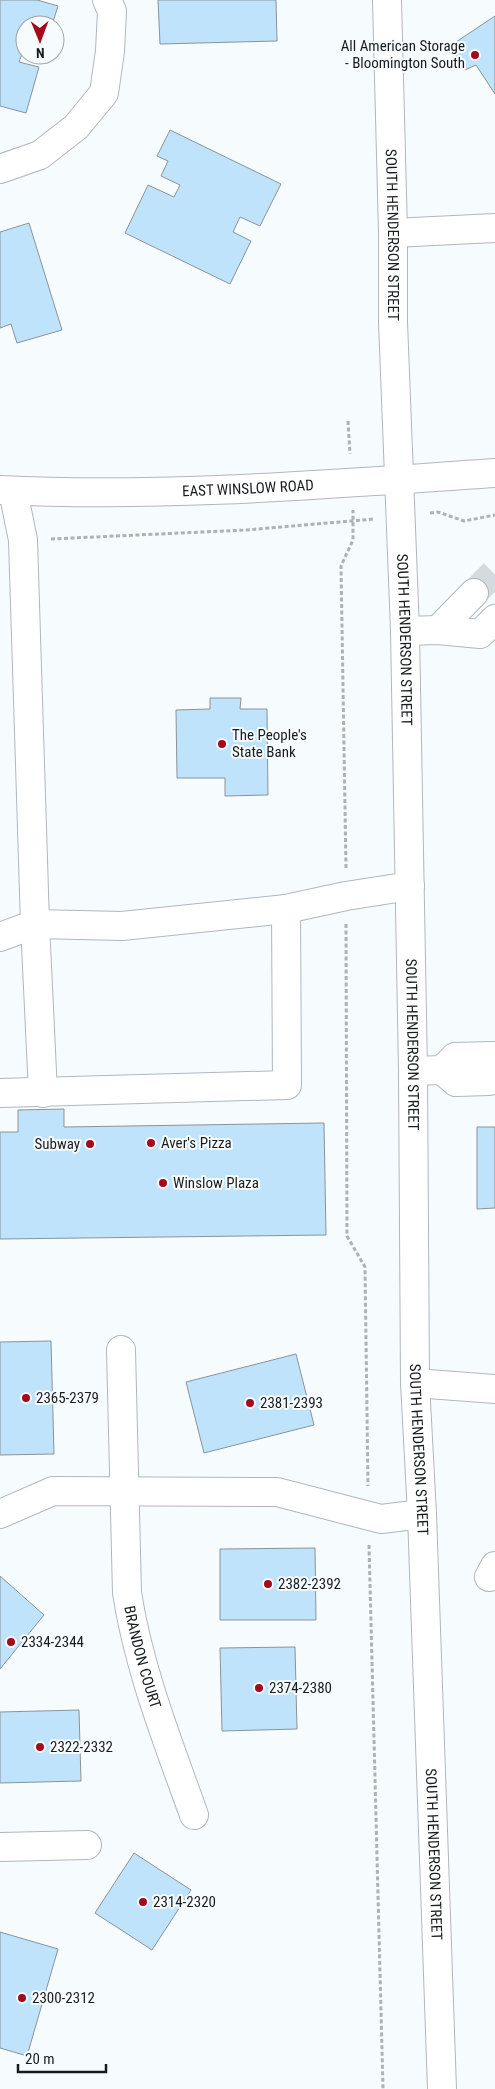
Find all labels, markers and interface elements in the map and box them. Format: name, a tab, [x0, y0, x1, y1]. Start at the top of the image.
north arrow	[15, 15, 65, 65]
place label: All American Storage - Bloomington South	[341, 37, 465, 72]
text: N	[36, 45, 45, 61]
marker: All American Storage - Bloomington South	[469, 49, 481, 61]
street label: SOUTH HENDERSON STREET	[382, 149, 402, 321]
street label: EAST WINSLOW ROAD	[182, 476, 314, 500]
street label: SOUTH HENDERSON STREET	[393, 553, 416, 726]
place label: The People's State Bank	[232, 726, 307, 761]
marker: The People's State Bank	[216, 738, 228, 750]
street label: SOUTH HENDERSON STREET	[402, 959, 422, 1131]
place label: Aver's Pizza	[161, 1134, 232, 1152]
place label: Subway	[35, 1135, 80, 1153]
marker: Aver's Pizza	[145, 1137, 157, 1149]
marker: Subway	[84, 1138, 96, 1150]
place label: Winslow Plaza	[173, 1174, 259, 1192]
marker: Winslow Plaza	[157, 1177, 169, 1189]
street label: SOUTH HENDERSON STREET	[406, 1364, 432, 1536]
place label: 2365-2379	[36, 1389, 99, 1407]
marker: 2365-2379	[20, 1392, 32, 1404]
place label: 2381-2393	[260, 1394, 323, 1412]
marker: 2381-2393	[244, 1397, 256, 1409]
place label: 2382-2392	[278, 1575, 341, 1593]
marker: 2382-2392	[262, 1578, 274, 1590]
street label: BRANDON COURT	[120, 1604, 165, 1711]
place label: 2334-2344	[21, 1633, 84, 1651]
marker: 2334-2344	[5, 1636, 17, 1648]
place label: 2374-2380	[269, 1679, 332, 1697]
marker: 2374-2380	[253, 1682, 265, 1694]
place label: 2322-2332	[50, 1738, 113, 1756]
marker: 2322-2332	[34, 1741, 46, 1753]
street label: SOUTH HENDERSON STREET	[422, 1768, 446, 1941]
place label: 2314-2320	[153, 1893, 216, 1911]
marker: 2314-2320	[137, 1896, 149, 1908]
place label: 2300-2312	[32, 1989, 95, 2007]
marker: 2300-2312	[16, 1992, 28, 2004]
scale bar	[18, 2042, 105, 2074]
text: 20 m	[25, 2050, 55, 2068]

